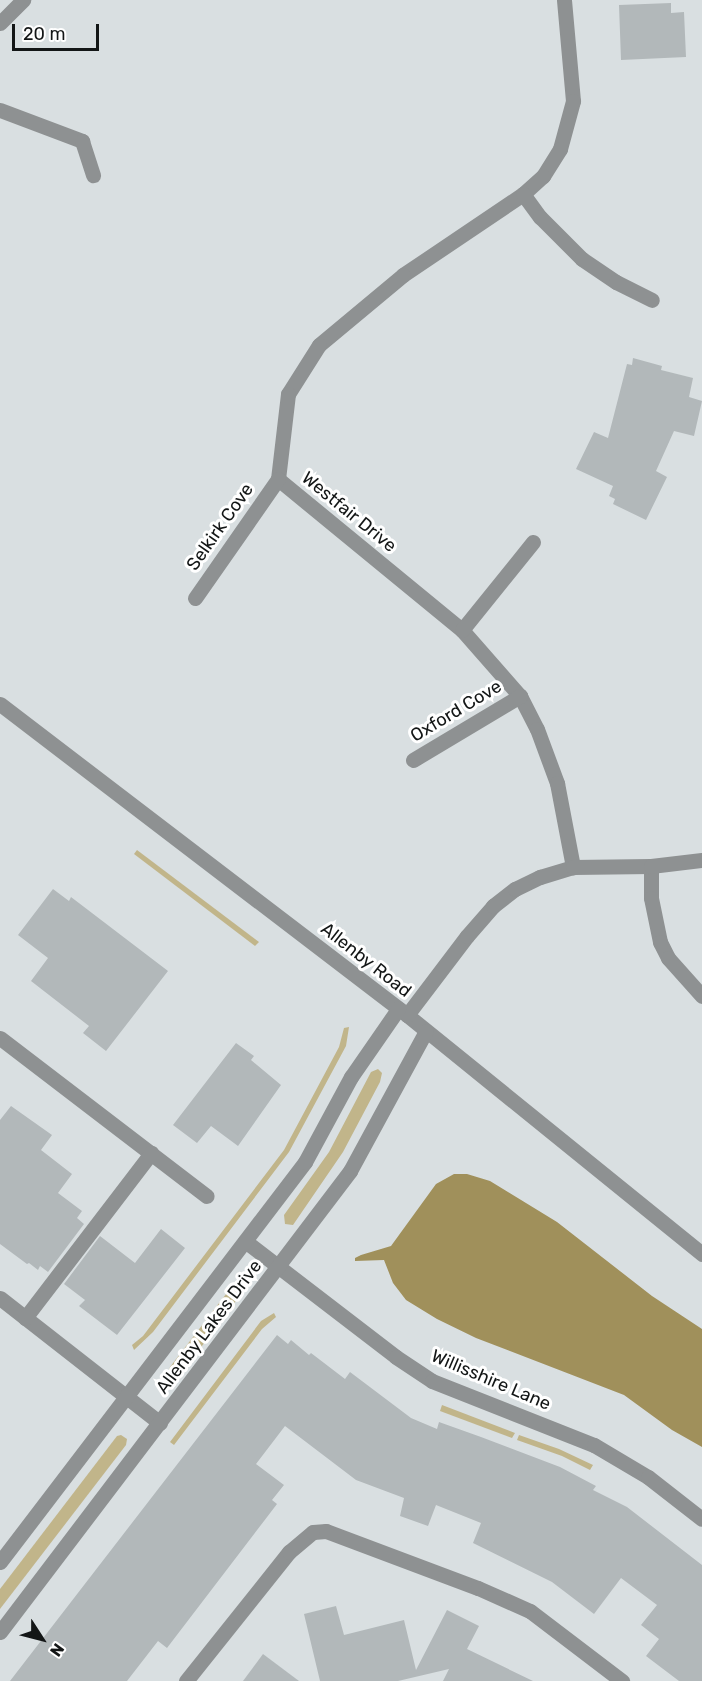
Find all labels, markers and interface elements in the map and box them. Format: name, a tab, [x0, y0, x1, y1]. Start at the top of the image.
scale bar	[15, 12, 102, 50]
text: 20 m	[23, 23, 65, 45]
street label: Westfair Drive	[297, 467, 401, 557]
street label: Selkirk Cove	[182, 479, 258, 575]
street label: Oxford Cove	[407, 675, 505, 747]
street label: Allenby Road	[316, 918, 416, 1002]
street label: Allenby Lakes Drive	[152, 1256, 266, 1398]
street label: Willisshire Lane	[428, 1345, 554, 1415]
north arrow	[12, 1609, 72, 1669]
text: N	[46, 1640, 68, 1660]

